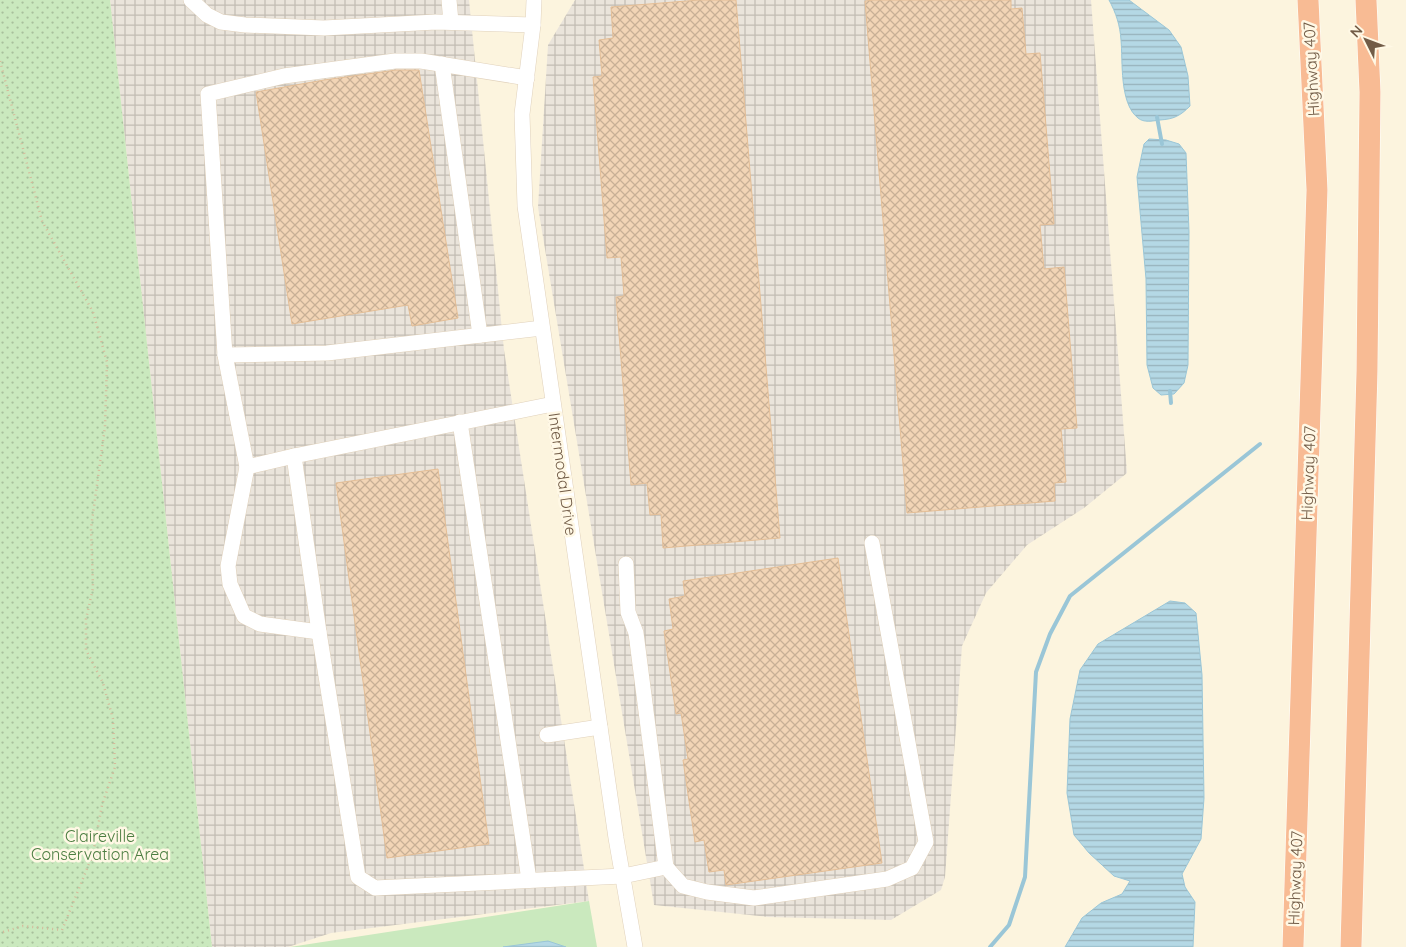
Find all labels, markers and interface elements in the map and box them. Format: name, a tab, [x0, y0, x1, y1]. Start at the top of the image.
north arrow	[1341, 15, 1391, 65]
street label: Highway 407	[1299, 21, 1323, 117]
text: N	[1346, 21, 1366, 41]
street label: Intermodal Drive	[544, 411, 582, 537]
street label: Highway 407	[1296, 425, 1320, 521]
park label: Claireville Conservation Area	[31, 826, 169, 864]
street label: Highway 407	[1283, 830, 1307, 926]

